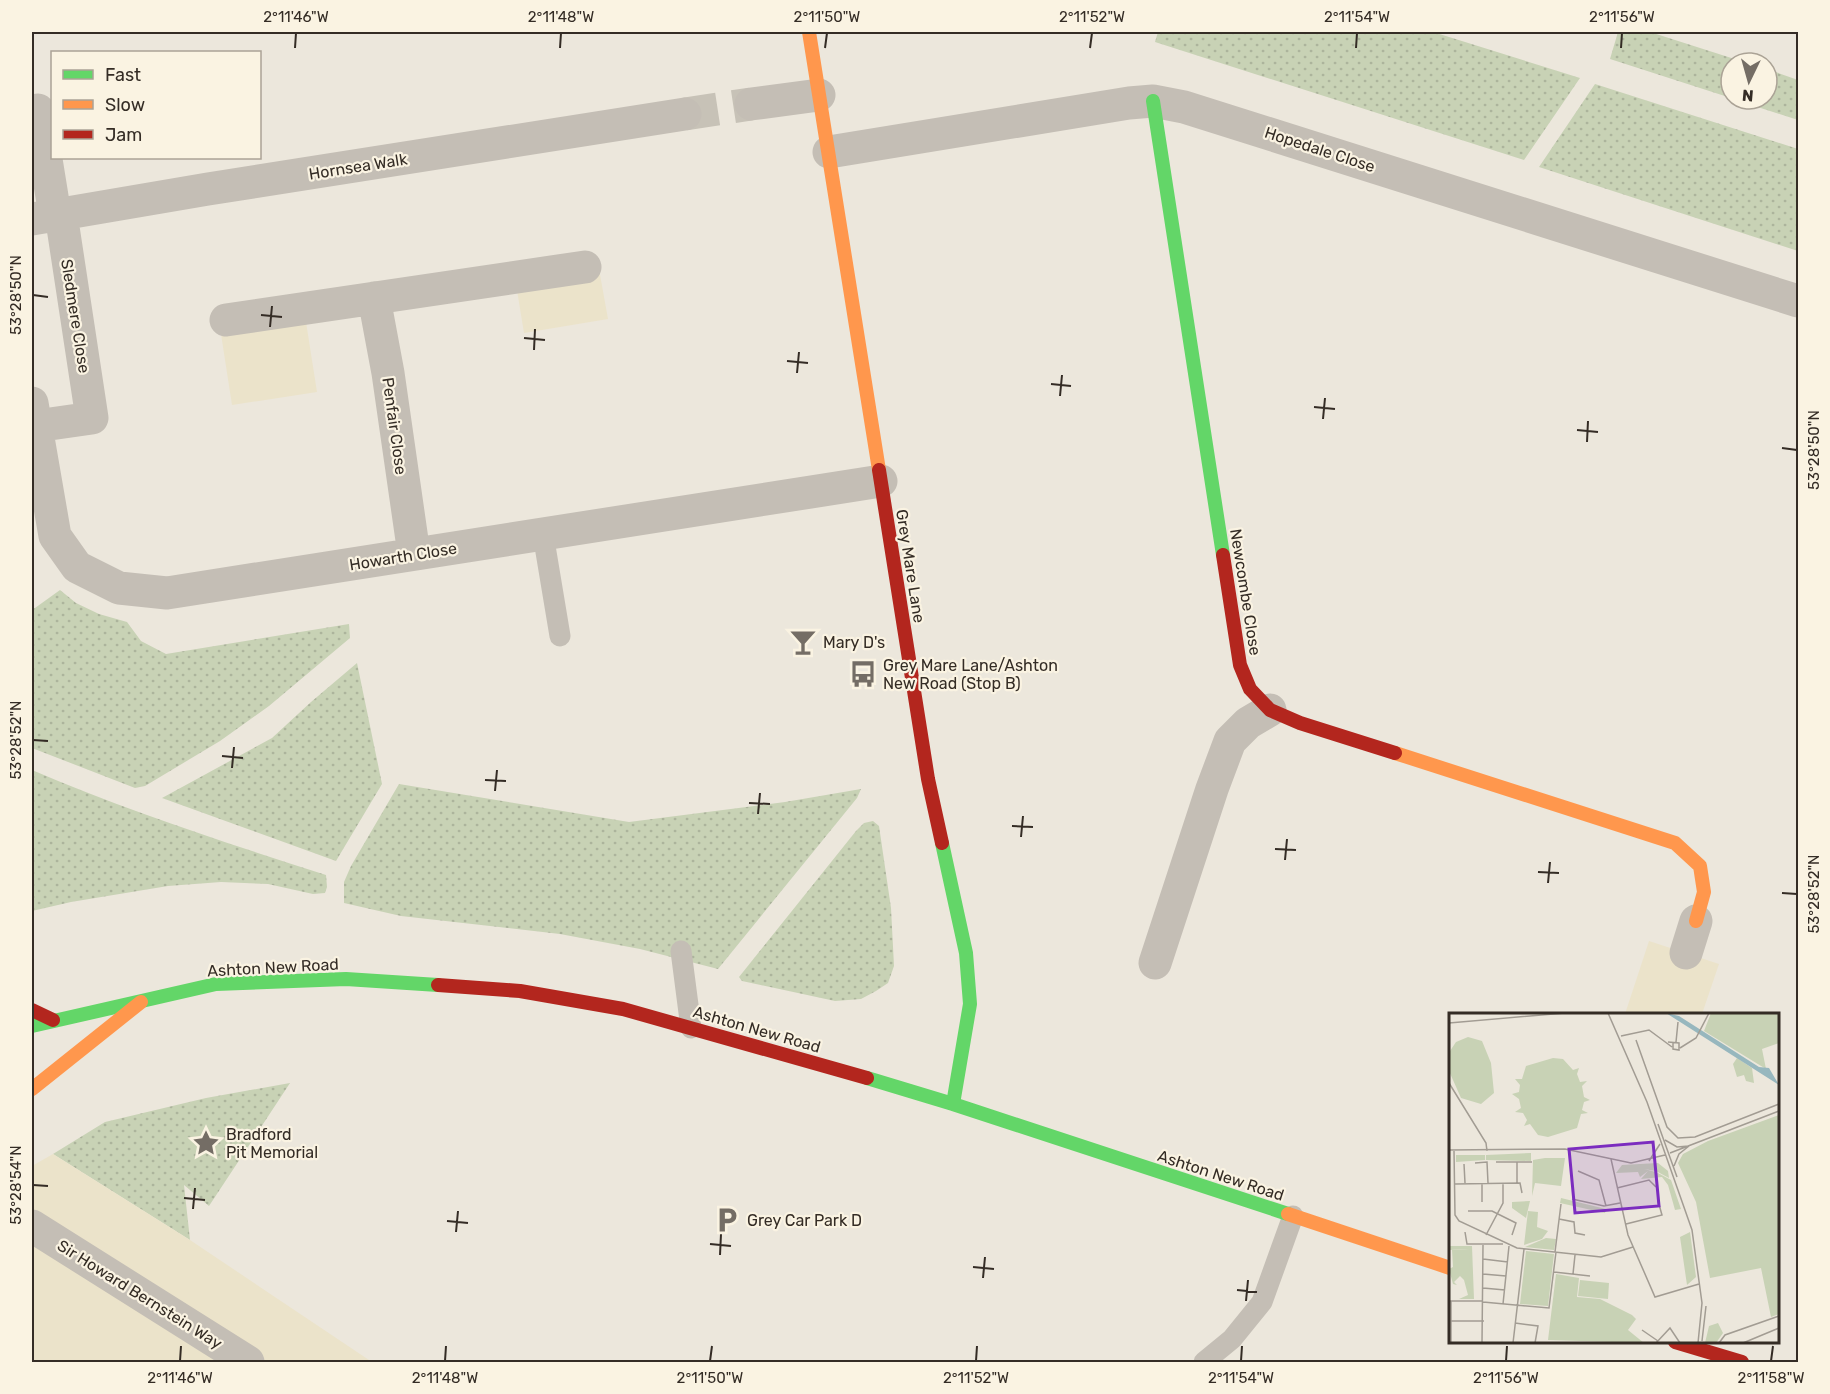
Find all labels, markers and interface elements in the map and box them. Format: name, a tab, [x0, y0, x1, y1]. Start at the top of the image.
text: 2°11'46"W	[263, 8, 329, 26]
text: 2°11'48"W	[528, 8, 594, 26]
text: 2°11'50"W	[794, 8, 860, 26]
text: 2°11'52"W	[1059, 8, 1125, 26]
text: 2°11'54"W	[1324, 8, 1390, 26]
text: 2°11'56"W	[1589, 8, 1655, 26]
legend	[51, 51, 261, 159]
north arrow	[1719, 51, 1779, 111]
text: Fast	[105, 64, 141, 86]
text: N	[1741, 85, 1754, 105]
text: Slow	[105, 94, 145, 116]
street label: Hopedale Close	[1262, 123, 1378, 176]
text: Jam	[105, 124, 142, 146]
street label: Hornsea Walk	[307, 149, 409, 184]
text: 53°28'50"N	[7, 255, 25, 335]
street label: Sledmere Close	[57, 258, 94, 374]
street label: Penfair Close	[378, 376, 411, 476]
text: 53°28'50"N	[1805, 410, 1823, 490]
street label: Grey Mare Lane	[892, 508, 929, 624]
street label: Newcombe Close	[1226, 527, 1265, 657]
street label: Howarth Close	[348, 539, 458, 574]
bar icon: Mary D's	[788, 627, 818, 657]
place label: Mary D's	[823, 633, 885, 652]
place label: Grey Mare Lane/Ashton New Road (Stop B)	[883, 656, 1058, 693]
bus stop icon: Grey Mare Lane/Ashton New Road (Stop B)	[848, 659, 878, 689]
text: 53°28'52"N	[7, 700, 25, 780]
text: 53°28'52"N	[1805, 854, 1823, 934]
street label: Ashton New Road	[207, 955, 339, 980]
street label: Ashton New Road	[691, 1002, 823, 1057]
inset map	[1449, 1013, 1779, 1343]
place label: Bradford Pit Memorial	[226, 1125, 318, 1162]
place icon: Bradford Pit Memorial	[191, 1128, 221, 1158]
text: 53°28'54"N	[7, 1145, 25, 1225]
street label: Ashton New Road	[1155, 1146, 1286, 1205]
parking icon: Grey Car Park D	[712, 1205, 742, 1235]
place label: Grey Car Park D	[747, 1211, 862, 1230]
street label: Sir Howard Bernstein Way	[54, 1236, 226, 1353]
text: 2°11'46"W	[147, 1369, 213, 1387]
text: 2°11'48"W	[412, 1369, 478, 1387]
text: 2°11'50"W	[677, 1369, 743, 1387]
text: 2°11'52"W	[943, 1369, 1009, 1387]
text: 2°11'54"W	[1208, 1369, 1274, 1387]
text: 2°11'56"W	[1473, 1369, 1539, 1387]
text: 2°11'58"W	[1738, 1369, 1804, 1387]

